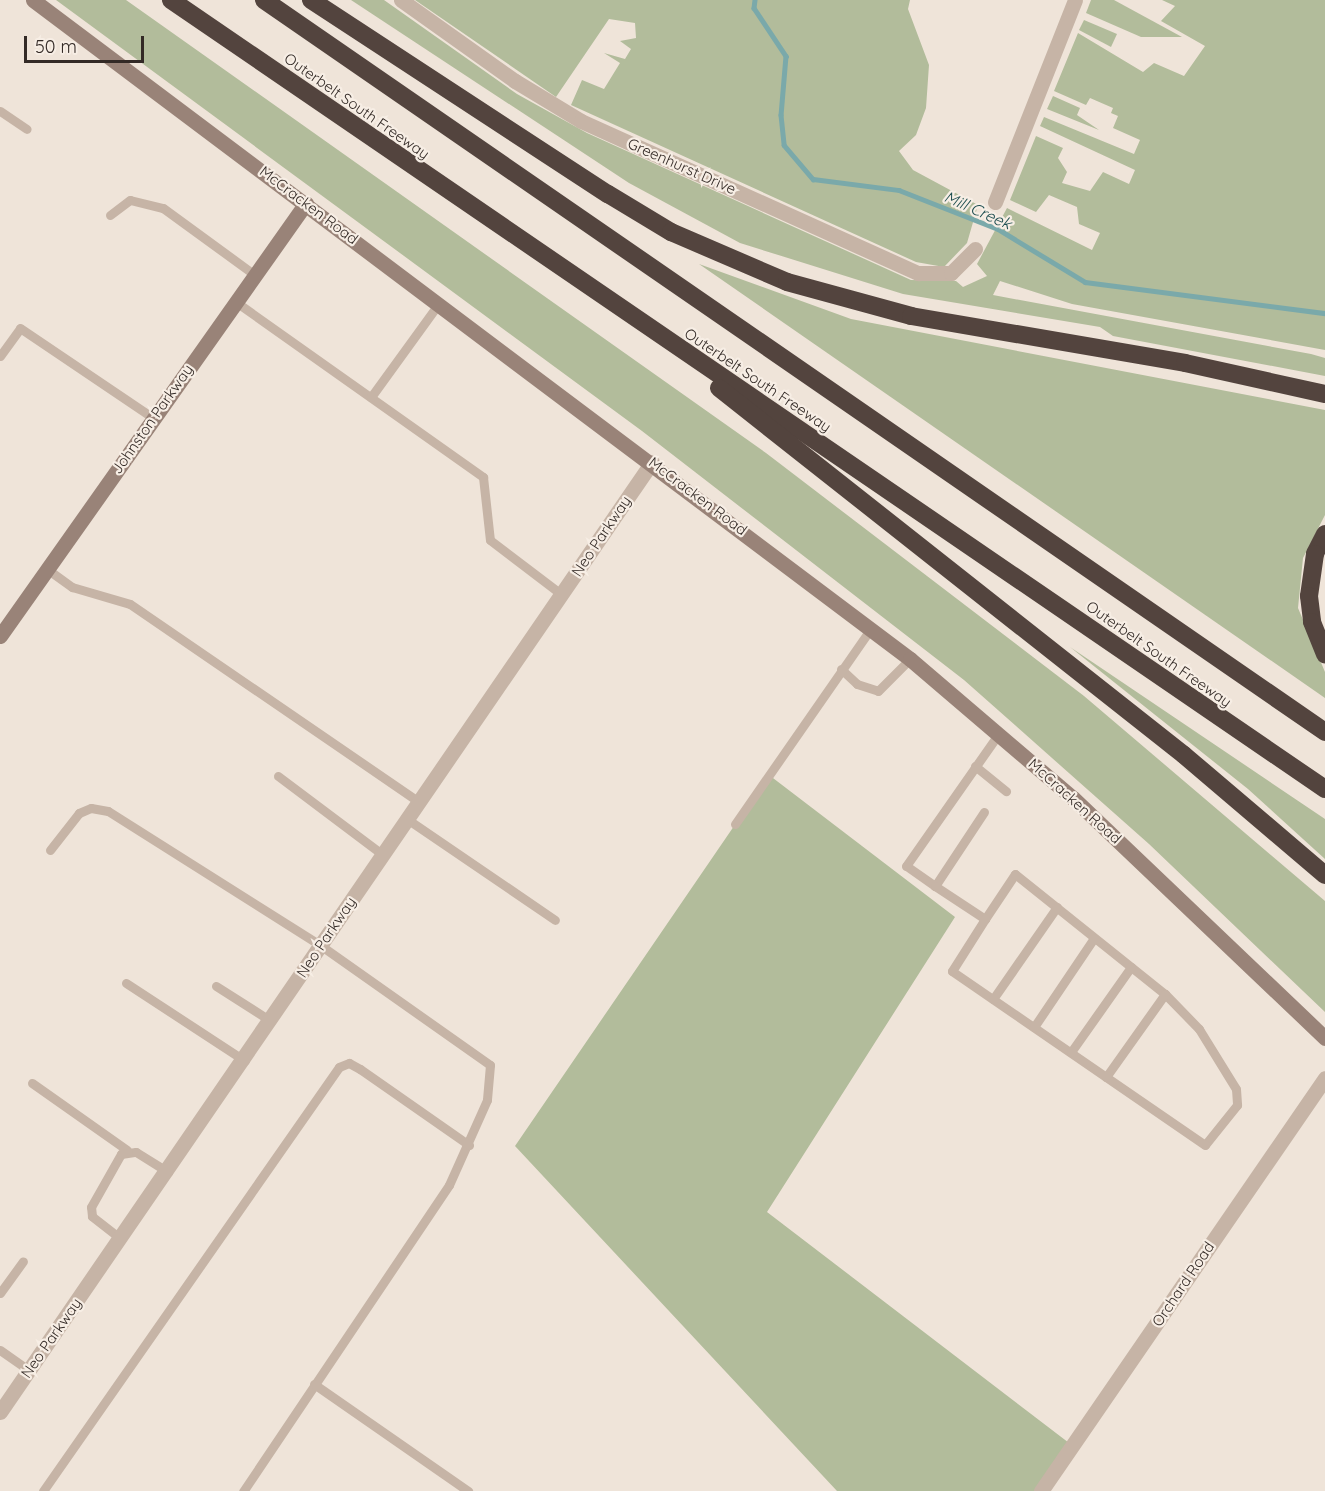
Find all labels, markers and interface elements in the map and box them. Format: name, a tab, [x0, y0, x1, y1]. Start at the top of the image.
scale bar	[27, 24, 147, 62]
text: 50 m	[35, 35, 77, 58]
street label: Outerbelt South Freeway	[281, 49, 433, 163]
street label: Greenhurst Drive	[625, 134, 739, 198]
street label: McCracken Road	[256, 162, 362, 248]
water label: Mill Creek	[942, 187, 1014, 233]
street label: Outerbelt South Freeway	[681, 324, 835, 436]
street label: Johnston Parkway	[108, 361, 196, 477]
street label: McCracken Road	[645, 453, 751, 539]
street label: Neo Parkway	[567, 492, 635, 580]
street label: Outerbelt South Freeway	[1083, 597, 1235, 711]
street label: McCracken Road	[1025, 755, 1125, 847]
street label: Neo Parkway	[292, 893, 360, 981]
street label: Orchard Road	[1148, 1238, 1218, 1330]
street label: Neo Parkway	[17, 1295, 85, 1381]

